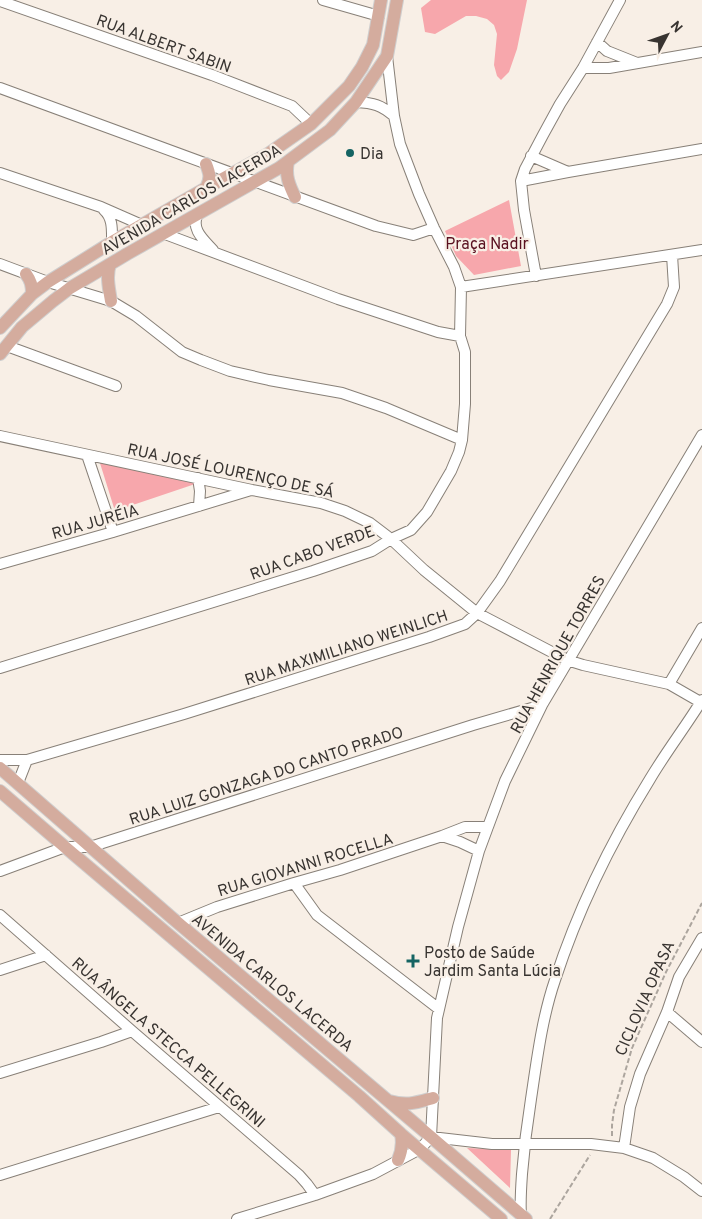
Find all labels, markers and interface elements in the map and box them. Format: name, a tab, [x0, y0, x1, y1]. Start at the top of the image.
north arrow	[642, 10, 692, 60]
street label: RUA ALBERT SABIN	[93, 11, 234, 79]
text: N	[666, 18, 685, 37]
street label: AVENIDA CARLOS LACERDA	[98, 141, 286, 261]
place label: Dia	[360, 145, 383, 165]
marker: Dia	[344, 147, 356, 159]
park label: Praça Nadir	[445, 235, 529, 255]
street label: RUA JOSÉ LOURENÇO DE SÁ	[125, 438, 336, 504]
street label: RUA JURÉIA	[49, 499, 142, 545]
street label: RUA CABO VERDE	[248, 522, 378, 586]
street label: RUA HENRIQUE TORRES	[507, 572, 611, 738]
street label: RUA MAXIMILIANO WEINLICH	[242, 607, 451, 691]
street label: RUA LUIZ GONZAGA DO CANTO PRADO	[127, 723, 406, 831]
street label: RUA GIOVANNI ROCELLA	[215, 830, 396, 902]
street label: AVENIDA CARLOS LACERDA	[187, 910, 357, 1057]
street label: CICLOVIA OPASA	[611, 938, 680, 1059]
place label: Posto de Saúde Jardim Santa Lúcia	[424, 944, 561, 982]
street label: RUA ÂNGELA STECCA PELLEGRINI	[67, 952, 270, 1133]
marker: Posto de Saúde Jardim Santa Lúcia	[406, 954, 420, 968]

